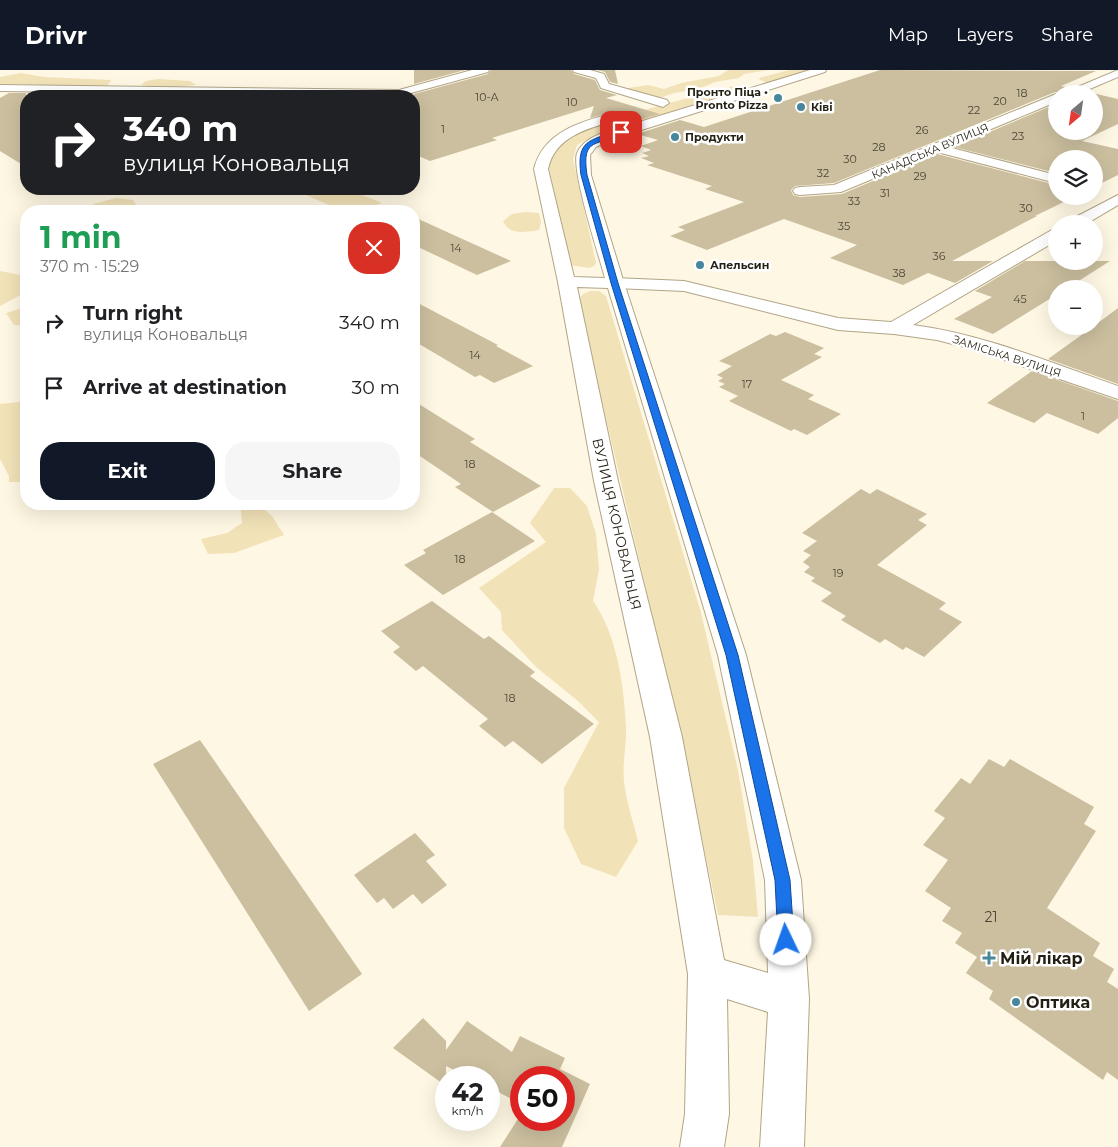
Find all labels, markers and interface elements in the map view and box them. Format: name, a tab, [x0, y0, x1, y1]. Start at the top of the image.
text: Drivr	[25, 21, 87, 50]
text: Map	[888, 24, 928, 46]
text: Layers	[956, 24, 1013, 46]
text: Share	[1041, 24, 1093, 46]
place label: Пронто Піца • Pronto Pizza	[687, 85, 768, 112]
north arrow	[1048, 85, 1102, 140]
map controls	[1048, 85, 1103, 335]
house number: 18	[1017, 86, 1028, 100]
house number: 10-А	[475, 90, 500, 104]
marker: Пронто Піца • Pronto Pizza	[772, 92, 784, 104]
house number: 20	[993, 94, 1007, 108]
house number: 10	[566, 95, 578, 109]
place label: Ківі	[811, 100, 833, 114]
marker: Ківі	[795, 101, 807, 113]
house number: 22	[968, 103, 980, 117]
text: 340 m	[123, 107, 238, 150]
icon: right	[40, 110, 105, 175]
pin	[600, 111, 642, 153]
icon: arrive	[607, 118, 635, 146]
street label: КАНАДСЬКА ВУЛИЦЯ	[869, 120, 991, 182]
house number: 1	[441, 122, 445, 136]
house number: 26	[916, 123, 929, 137]
house number: 23	[1012, 129, 1024, 143]
place label: Продукти	[685, 130, 744, 144]
marker: Продукти	[669, 131, 681, 143]
house number: 28	[872, 140, 886, 154]
text: вулиця Коновальця	[123, 150, 350, 177]
button: layers	[1048, 150, 1103, 205]
house number: 30	[843, 152, 857, 166]
house number: 32	[817, 166, 829, 180]
house number: 29	[914, 169, 927, 183]
house number: 31	[880, 186, 890, 200]
house number: 33	[848, 194, 860, 208]
house number: 30	[1019, 201, 1033, 215]
button: +	[1048, 215, 1103, 270]
text: 1 min	[40, 219, 121, 256]
house number: 35	[838, 219, 850, 233]
button: close	[348, 222, 400, 274]
house number: 14	[450, 241, 462, 255]
house number: 36	[933, 249, 946, 263]
text: 370 m · 15:29	[40, 257, 139, 276]
place label: Апельсин	[710, 258, 769, 272]
marker: Апельсин	[694, 259, 706, 271]
house number: 38	[892, 266, 906, 280]
button: −	[1048, 280, 1103, 335]
house number: 45	[1013, 292, 1027, 306]
text: Turn right	[83, 302, 183, 325]
icon: right	[40, 309, 68, 337]
text: 340 m	[339, 311, 400, 334]
text: вулиця Коновальця	[83, 325, 248, 344]
street label: ЗАМІСЬКА ВУЛИЦЯ	[951, 332, 1063, 380]
house number: 14	[469, 348, 481, 362]
icon: arrive	[40, 374, 68, 402]
text: Arrive at destination	[83, 376, 287, 399]
text: 30 m	[352, 376, 400, 399]
house number: 17	[742, 377, 752, 391]
house number: 1	[1081, 409, 1085, 423]
street label: ВУЛИЦЯ КОНОВАЛЬЦЯ	[588, 436, 646, 612]
button: Exit	[40, 442, 215, 500]
button: Share	[225, 442, 400, 500]
house number: 18	[465, 457, 476, 471]
house number: 18	[455, 552, 466, 566]
house number: 19	[833, 566, 844, 580]
house number: 18	[505, 691, 516, 705]
house number: 21	[984, 908, 998, 926]
position arrow	[759, 913, 811, 965]
place label: Мій лікар	[1000, 949, 1083, 968]
marker: Мій лікар	[982, 951, 996, 965]
place label: Оптика	[1026, 993, 1090, 1012]
marker: Оптика	[1010, 996, 1022, 1008]
speed limit sign: 50	[510, 1066, 575, 1131]
text: 42	[452, 1077, 483, 1107]
text: km/h	[451, 1103, 484, 1118]

